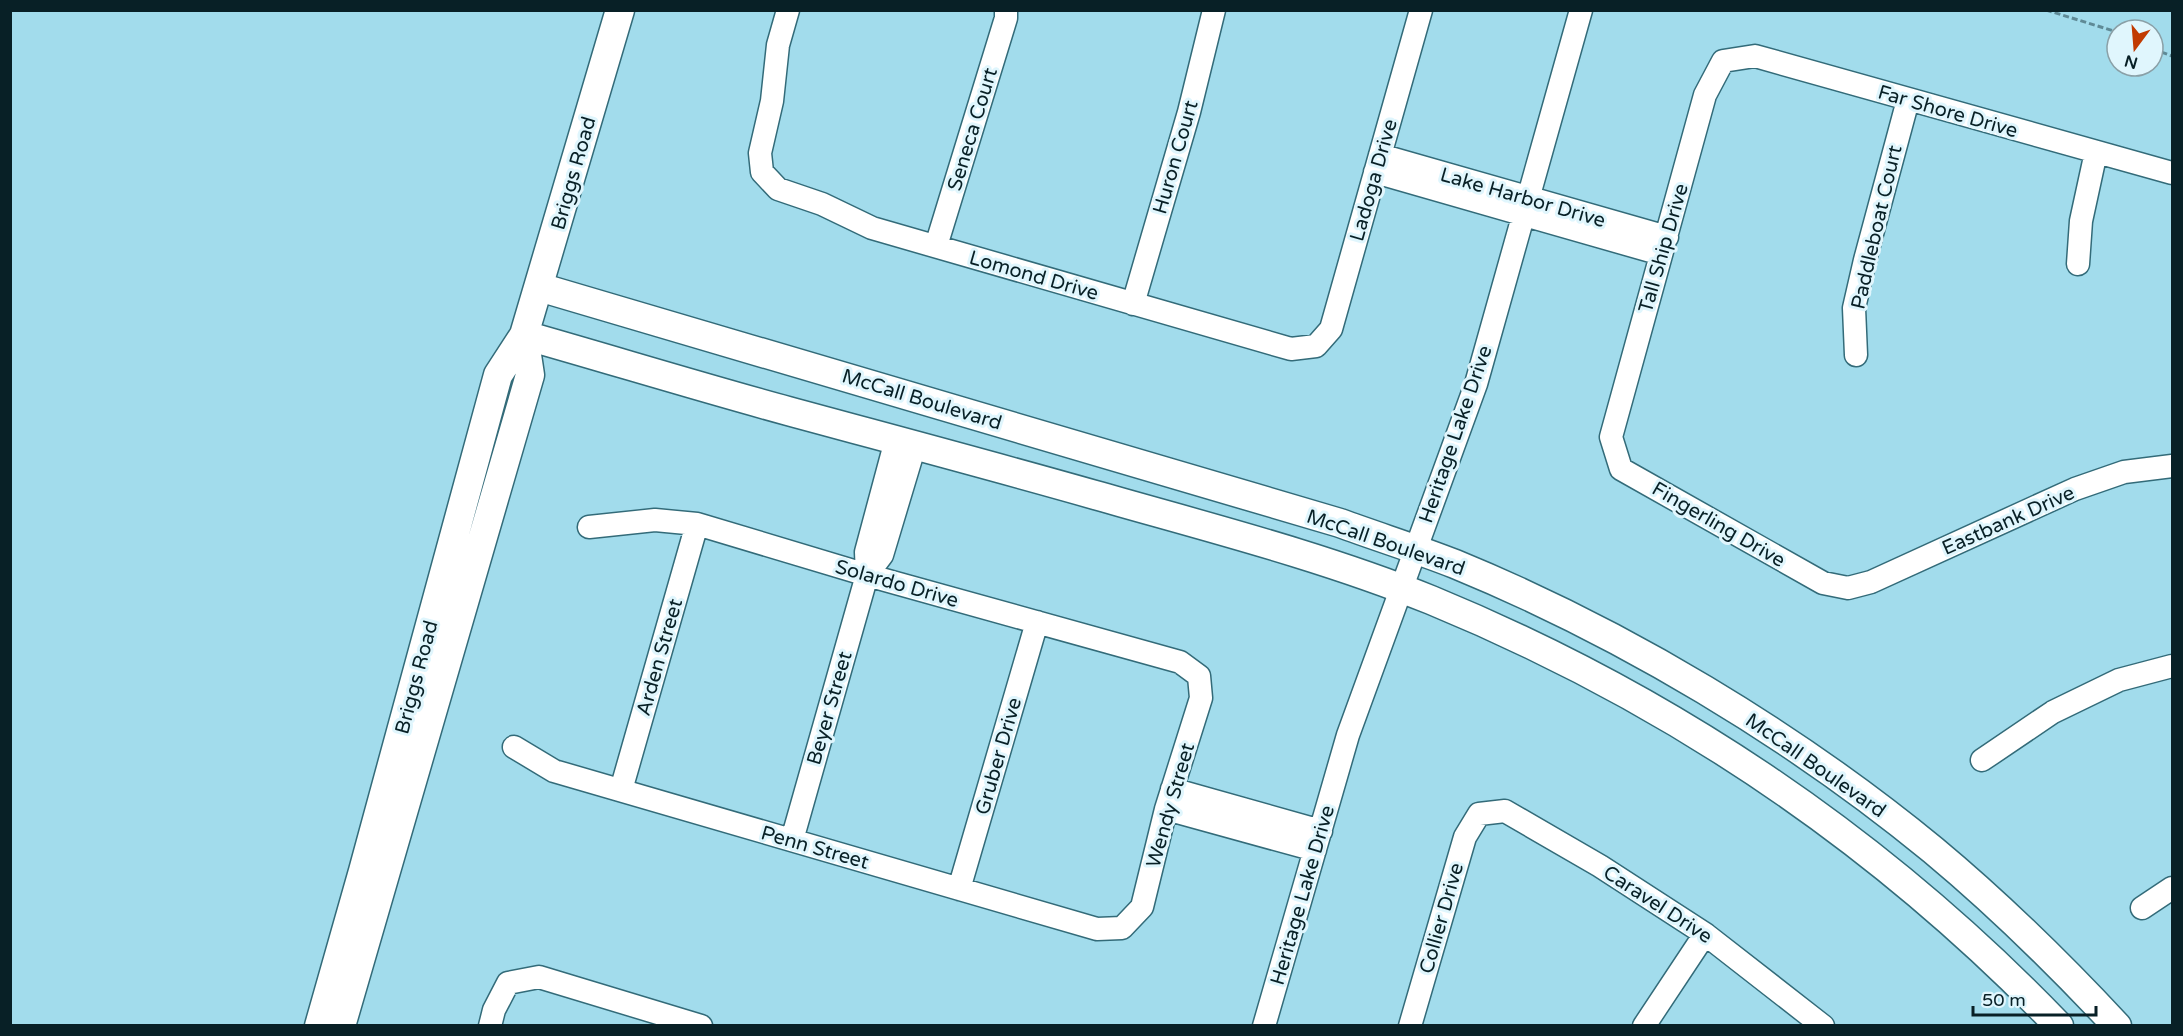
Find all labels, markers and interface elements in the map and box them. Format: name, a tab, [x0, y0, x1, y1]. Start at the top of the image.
north arrow	[2105, 18, 2165, 78]
text: N	[2122, 50, 2140, 73]
street label: Seneca Court	[943, 64, 1003, 194]
street label: Far Shore Drive	[1875, 81, 2020, 143]
street label: Huron Court	[1148, 97, 1204, 217]
street label: Briggs Road	[546, 114, 602, 233]
street label: Ladoga Drive	[1345, 116, 1403, 244]
street label: Paddleboat Court	[1846, 143, 1908, 312]
street label: Lake Harbor Drive	[1437, 163, 1608, 233]
street label: Tall Ship Drive	[1634, 181, 1694, 316]
street label: Lomond Drive	[966, 246, 1101, 306]
street label: Heritage Lake Drive	[1414, 342, 1498, 526]
street label: McCall Boulevard	[839, 364, 1004, 436]
street label: Fingerling Drive	[1648, 477, 1789, 573]
street label: Eastbank Drive	[1938, 481, 2078, 561]
street label: McCall Boulevard	[1303, 505, 1468, 581]
street label: Solardo Drive	[832, 555, 961, 613]
street label: Arden Street	[632, 596, 688, 719]
street label: Briggs Road	[390, 618, 444, 737]
street label: Beyer Street	[802, 648, 858, 768]
street label: Gruber Drive	[971, 695, 1027, 818]
street label: McCall Boulevard	[1741, 708, 1890, 823]
street label: Wendy Street	[1142, 740, 1200, 870]
street label: Heritage Lake Drive	[1266, 803, 1340, 988]
street label: Penn Street	[758, 821, 872, 875]
street label: Collier Drive	[1415, 860, 1469, 976]
street label: Caravel Drive	[1598, 861, 1716, 949]
scale bar	[1973, 979, 2096, 1017]
text: 50 m	[1982, 989, 2026, 1011]

